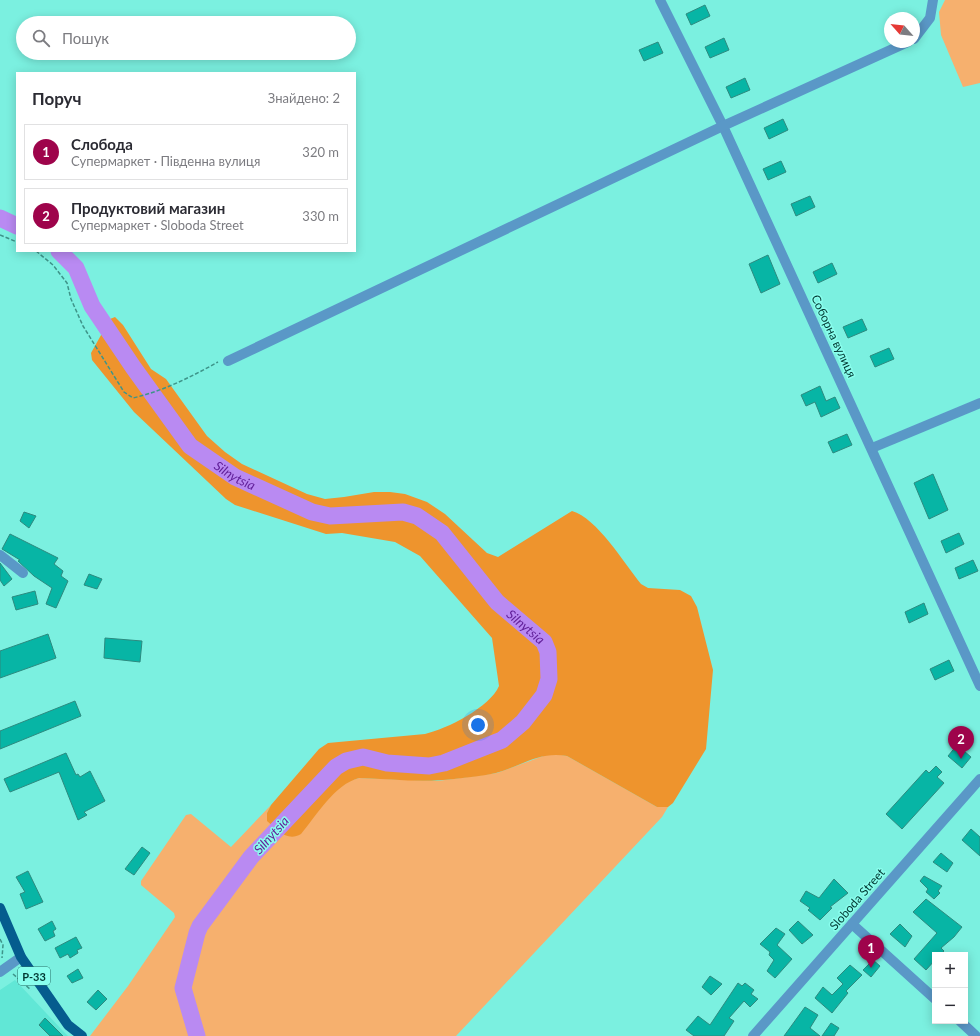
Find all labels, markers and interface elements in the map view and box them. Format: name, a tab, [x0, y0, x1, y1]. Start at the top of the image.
north arrow	[884, 12, 920, 48]
search box	[16, 16, 356, 60]
icon: search	[30, 27, 52, 49]
text: Пошук	[62, 29, 109, 47]
text: Поруч	[32, 88, 82, 109]
text: Знайдено: 2	[268, 90, 340, 106]
text: Слобода	[71, 135, 133, 153]
text: 1	[42, 144, 50, 160]
text: 320 m	[302, 144, 339, 160]
text: Супермаркет · Південна вулиця	[71, 153, 260, 169]
text: Продуктовий магазин	[71, 199, 225, 217]
text: 2	[42, 208, 50, 224]
text: 330 m	[302, 208, 339, 224]
text: Супермаркет · Sloboda Street	[71, 217, 244, 233]
street label: Соборна вулиця	[808, 292, 860, 380]
water label: Silnytsia	[211, 457, 258, 493]
water label: Silnytsia	[504, 606, 548, 648]
your location	[468, 715, 488, 735]
pin: 2	[948, 726, 974, 759]
water label: Silnytsia	[250, 813, 292, 857]
street label: Sloboda Street	[826, 865, 888, 933]
pin: 1	[858, 935, 884, 968]
map controls	[932, 952, 968, 1024]
button: +	[932, 952, 968, 988]
road number: Р-33	[18, 967, 50, 985]
button: −	[932, 988, 968, 1024]

